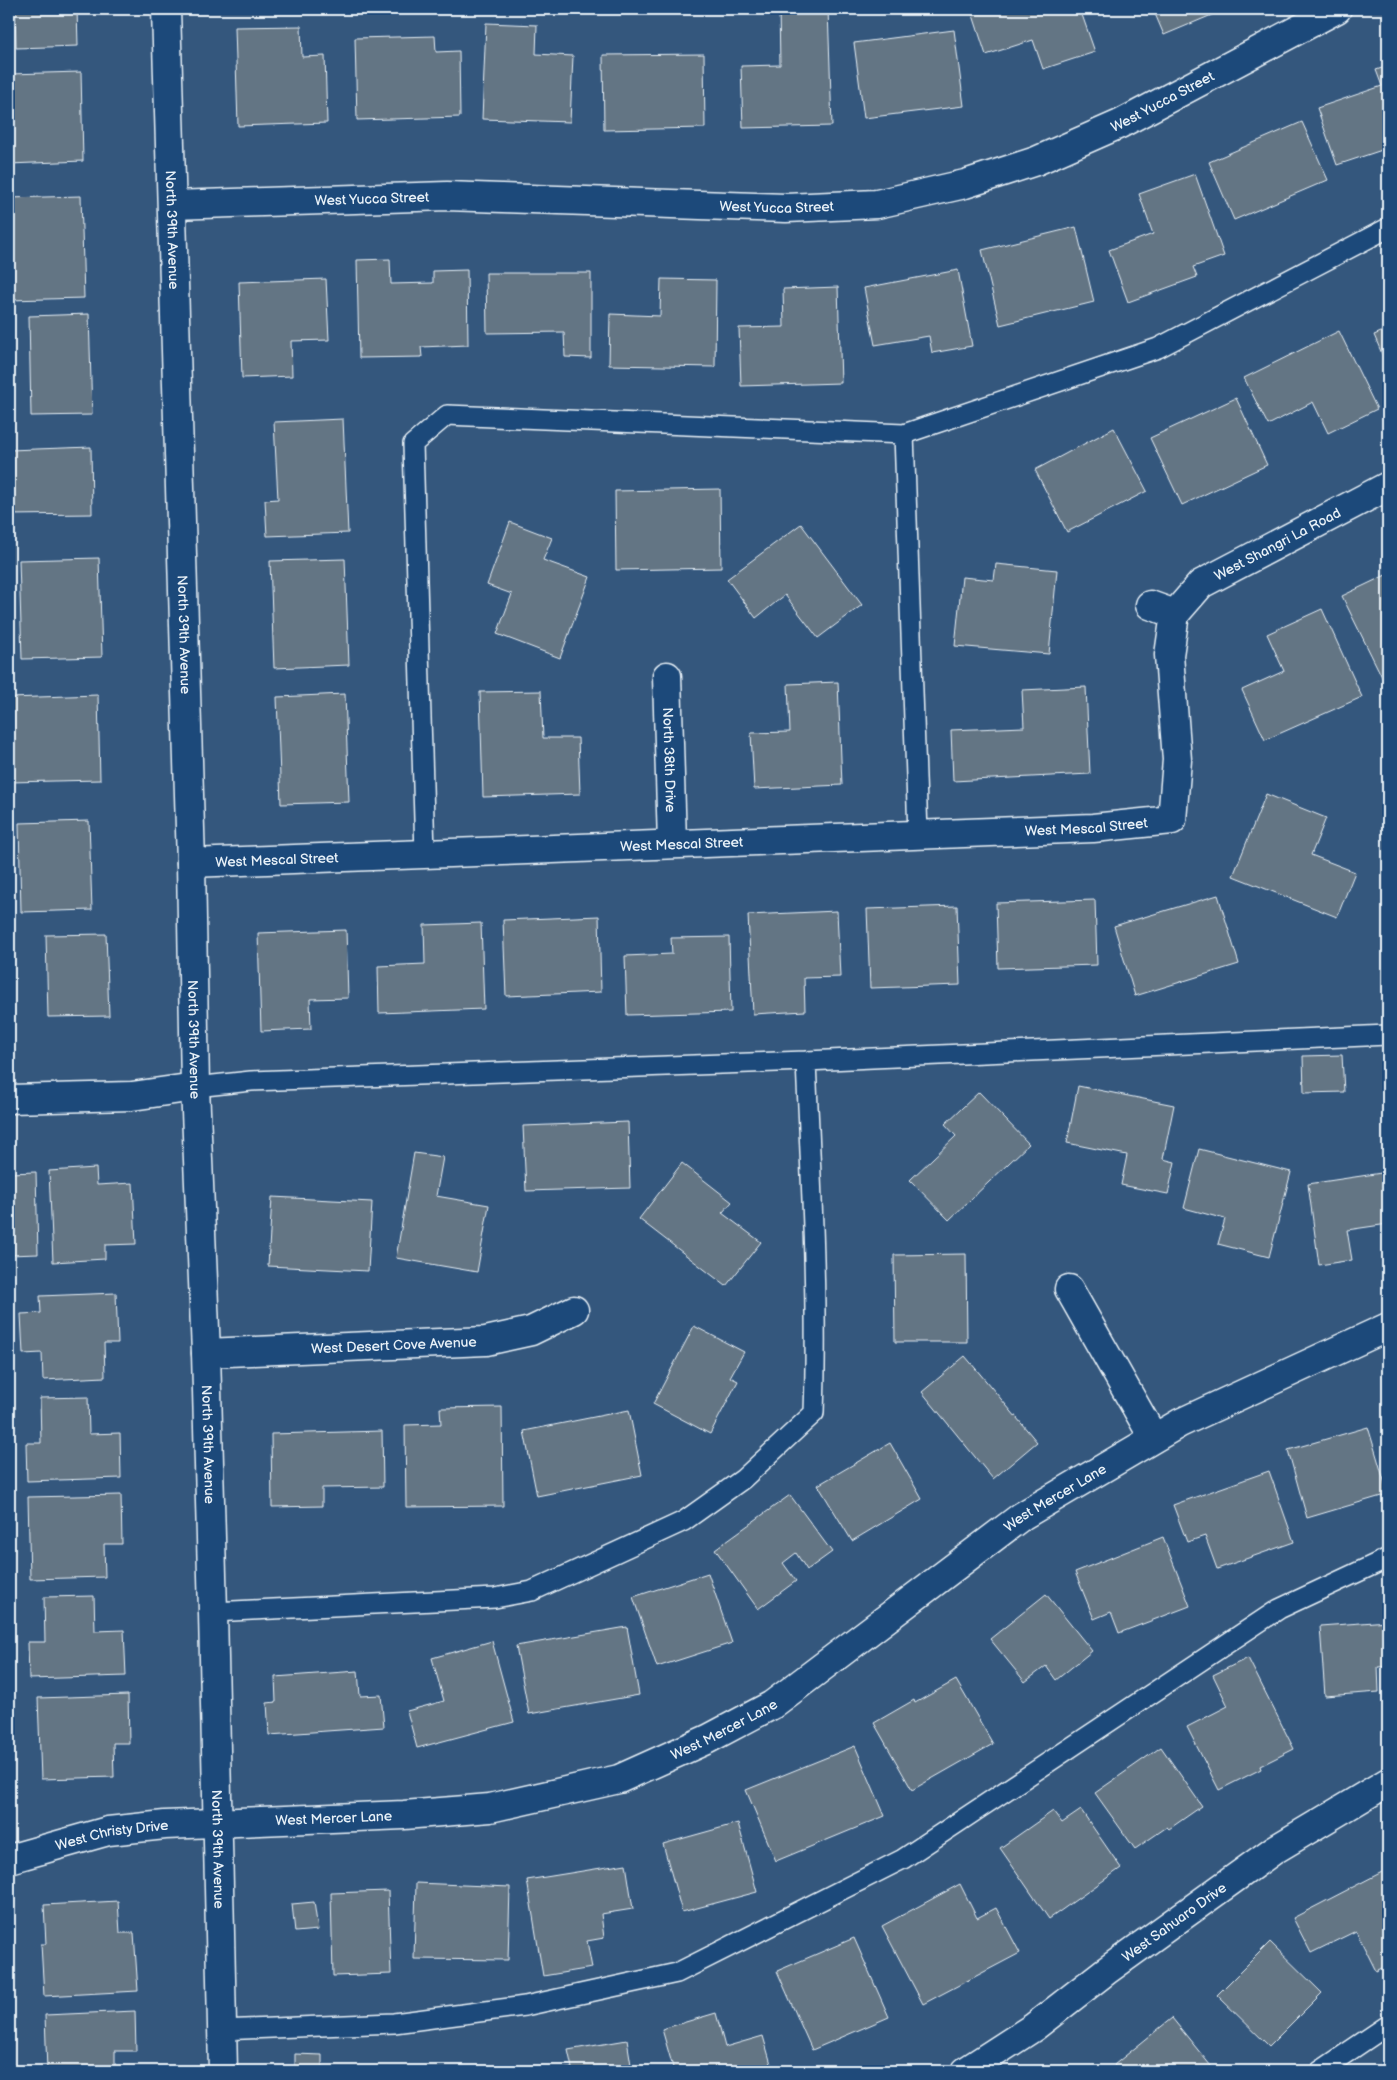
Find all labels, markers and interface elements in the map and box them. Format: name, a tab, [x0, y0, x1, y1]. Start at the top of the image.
street label: West Yucca Street	[1108, 67, 1218, 136]
street label: North 39th Avenue	[162, 170, 182, 290]
street label: West Yucca Street	[314, 189, 430, 209]
street label: West Yucca Street	[719, 198, 835, 217]
street label: West Shangri La Road	[1211, 504, 1344, 585]
street label: North 39th Avenue	[174, 575, 194, 695]
street label: North 38th Drive	[659, 707, 679, 813]
street label: West Mescal Street	[1024, 814, 1149, 840]
street label: West Mescal Street	[620, 834, 744, 855]
street label: West Mescal Street	[215, 849, 340, 871]
street label: North 39th Avenue	[184, 980, 203, 1100]
street label: West Desert Cove Avenue	[311, 1333, 477, 1357]
street label: North 39th Avenue	[198, 1385, 218, 1504]
street label: West Mercer Lane	[1001, 1460, 1109, 1536]
street label: West Mercer Lane	[668, 1696, 781, 1764]
street label: North 39th Avenue	[208, 1789, 227, 1909]
street label: West Mercer Lane	[275, 1808, 392, 1829]
street label: West Christy Drive	[54, 1817, 169, 1854]
street label: West Sahuaro Drive	[1119, 1879, 1230, 1966]

